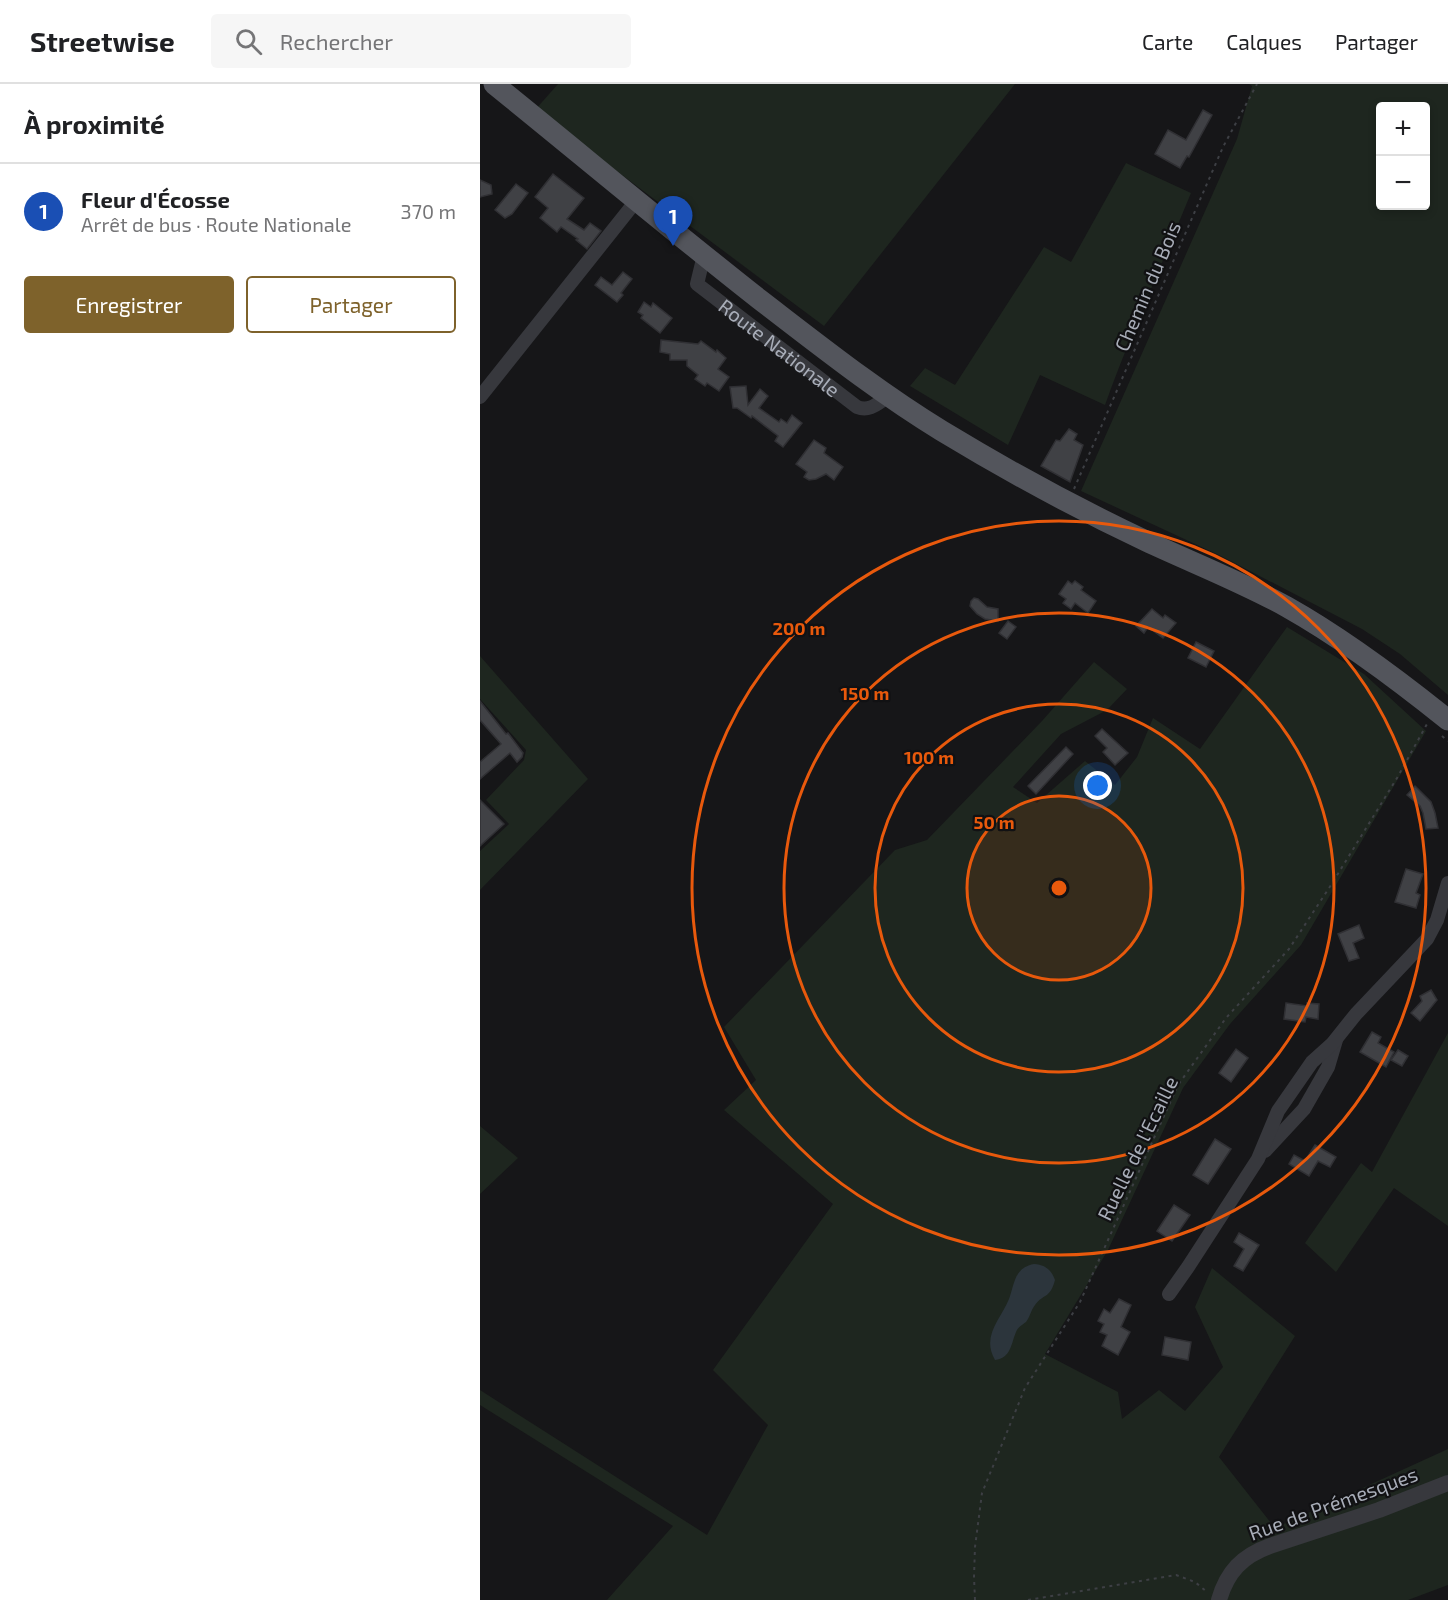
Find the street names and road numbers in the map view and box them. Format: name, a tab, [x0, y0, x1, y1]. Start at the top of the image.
street label: Chemin du Bois	[1109, 218, 1185, 354]
street label: Route Nationale	[714, 293, 845, 402]
street label: Ruelle de l'Ecaille	[1092, 1072, 1182, 1224]
street label: Rue de Prémesques	[1245, 1461, 1421, 1545]

